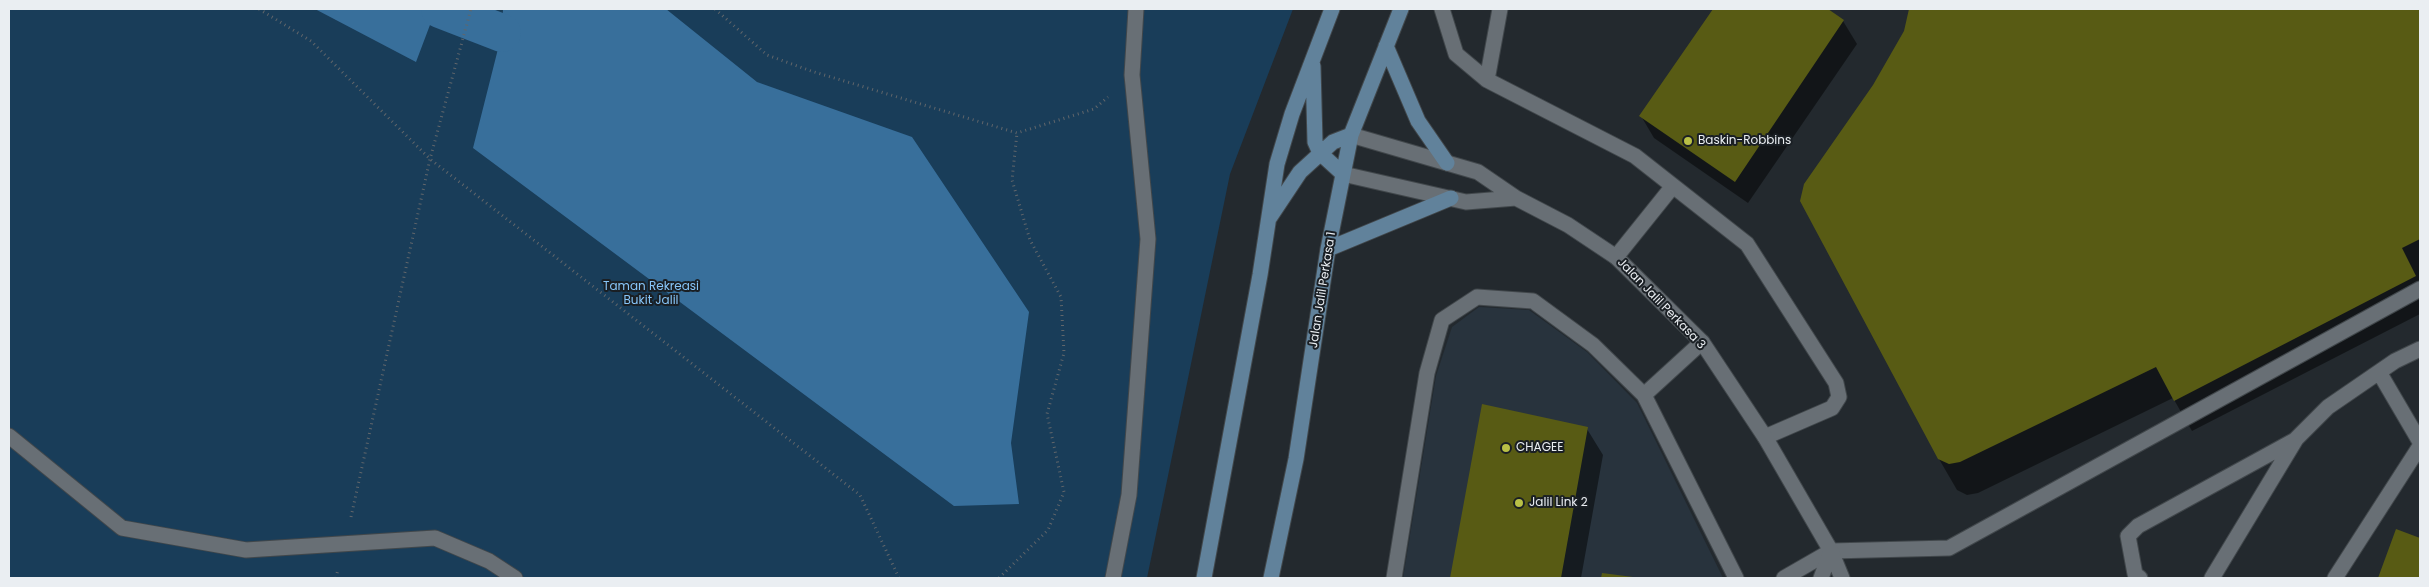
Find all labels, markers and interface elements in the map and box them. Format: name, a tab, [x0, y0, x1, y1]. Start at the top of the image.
place label: Baskin-Robbins	[1698, 134, 1791, 148]
marker: Baskin-Robbins	[1682, 135, 1694, 147]
street label: Jalan Jalil Perkasa 1	[1307, 231, 1339, 349]
street label: Jalan Jalil Perkasa 3	[1614, 256, 1708, 352]
park label: Taman Rekreasi Bukit Jalil	[603, 280, 699, 308]
place label: CHAGEE	[1516, 441, 1563, 455]
marker: CHAGEE	[1500, 442, 1512, 454]
place label: Jalil Link 2	[1529, 496, 1588, 510]
marker: Jalil Link 2	[1513, 497, 1525, 509]

